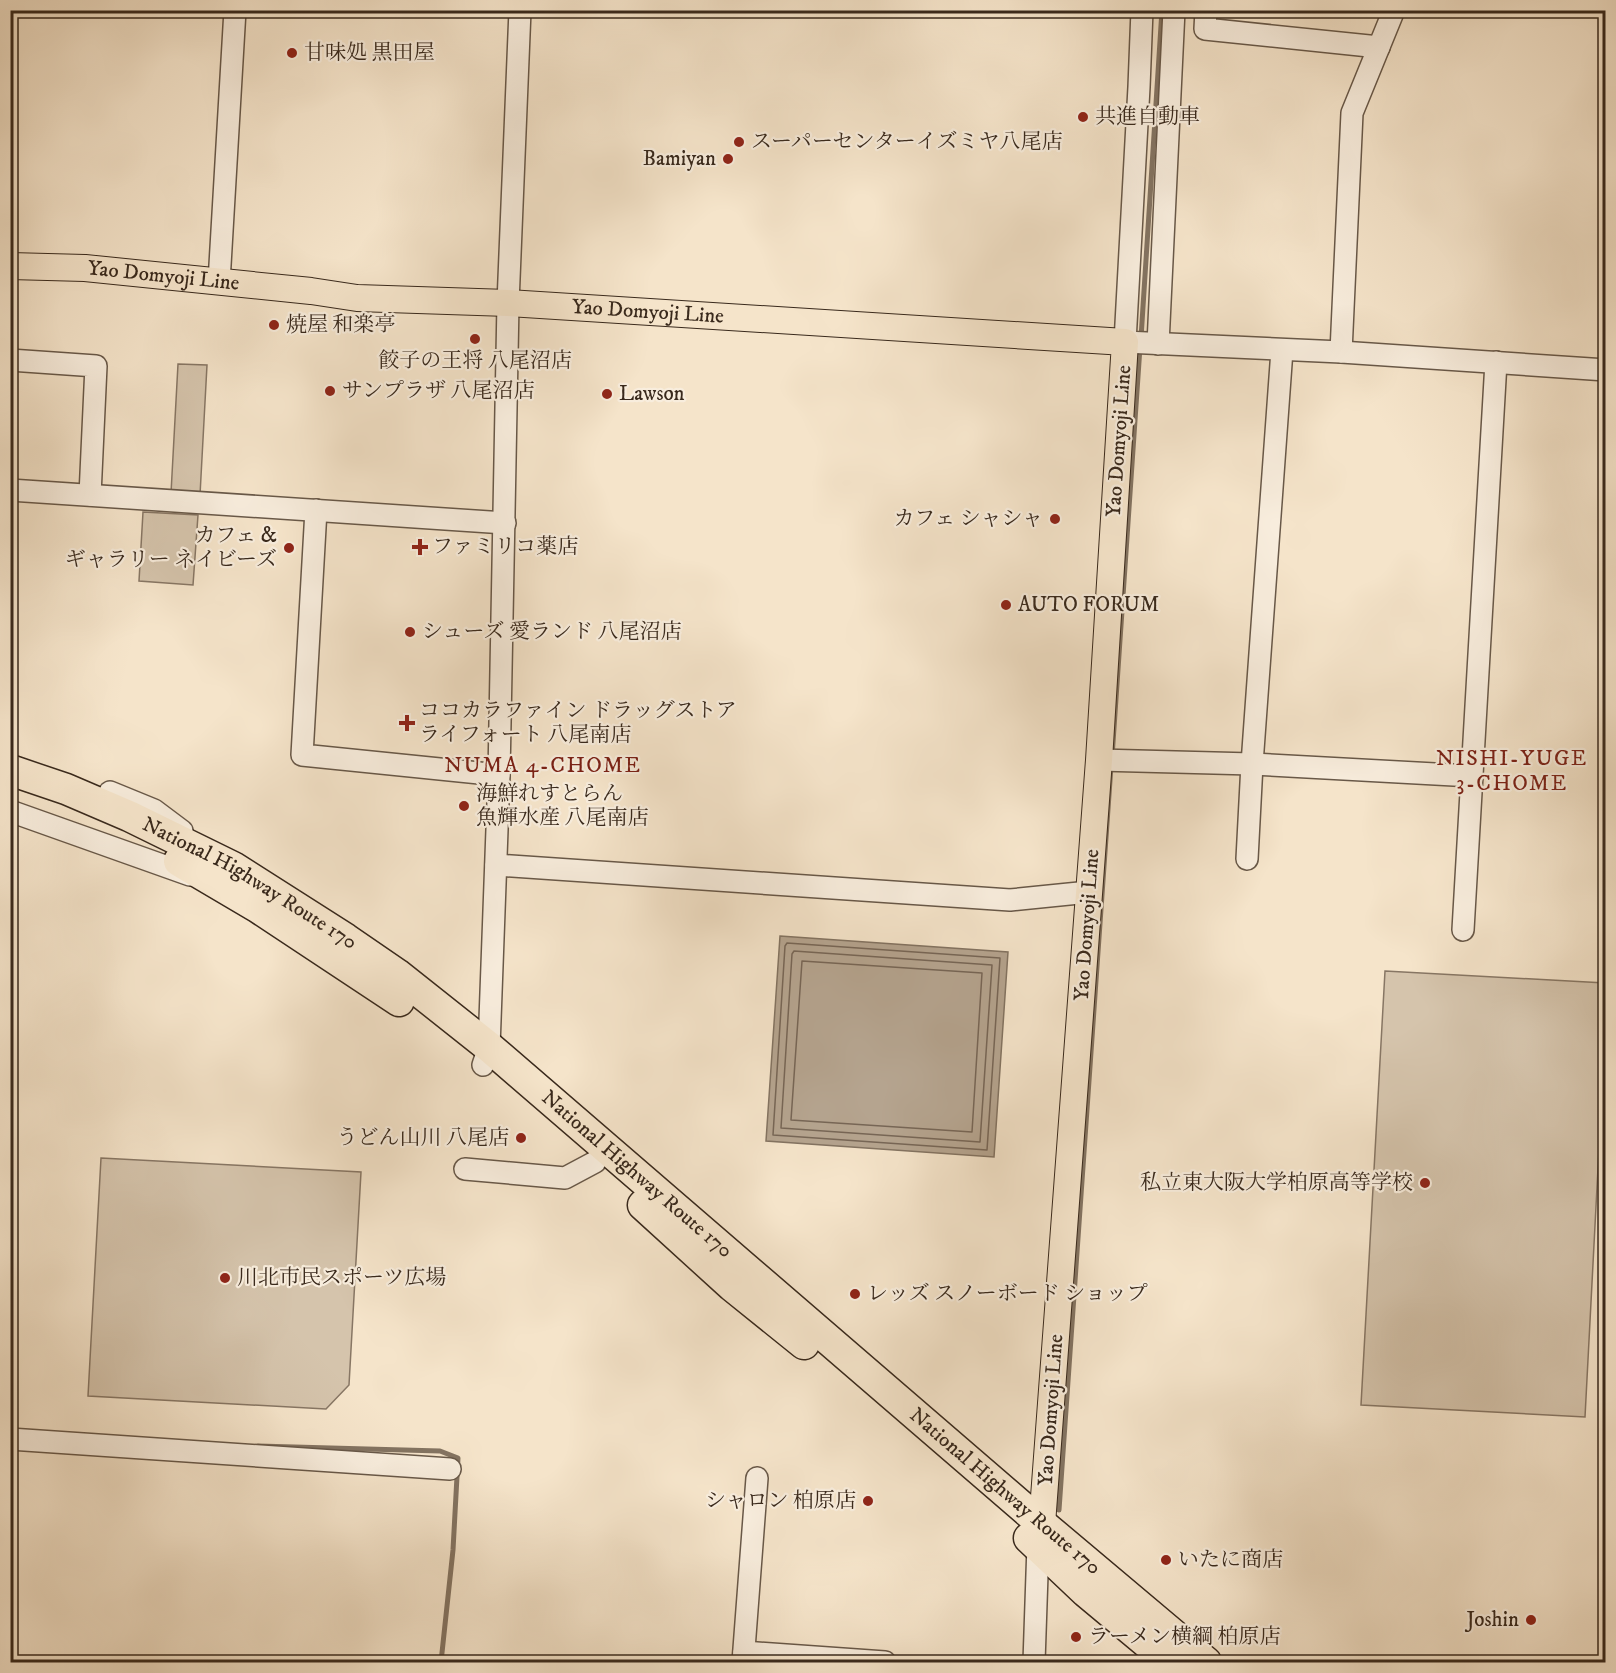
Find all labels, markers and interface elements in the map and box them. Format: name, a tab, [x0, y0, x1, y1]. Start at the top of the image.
place label: 甘味処 黒田屋	[304, 40, 435, 66]
marker: 甘味処 黒田屋	[285, 46, 299, 60]
place label: 共進自動車	[1095, 104, 1200, 130]
marker: 共進自動車	[1076, 110, 1090, 124]
place label: スーパーセンターイズミヤ八尾店	[751, 129, 1062, 155]
marker: スーパーセンターイズミヤ八尾店	[732, 135, 746, 149]
place label: Bamiyan	[643, 146, 716, 172]
marker: Bamiyan	[721, 152, 735, 166]
street label: Yao Domyoji Line	[86, 255, 241, 297]
street label: Yao Domyoji Line	[571, 294, 725, 330]
place label: 焼屋 和楽亭	[286, 312, 396, 338]
marker: 焼屋 和楽亭	[267, 318, 281, 332]
marker: 餃子の王将 八尾沼店	[468, 332, 482, 346]
place label: 餃子の王将 八尾沼店	[378, 348, 572, 374]
street label: Yao Domyoji Line	[1101, 364, 1137, 518]
place label: サンプラザ 八尾沼店	[342, 378, 534, 404]
place label: Lawson	[619, 381, 685, 407]
marker: サンプラザ 八尾沼店	[323, 384, 337, 398]
marker: Lawson	[600, 387, 614, 401]
place label: カフェ シャシャ	[893, 506, 1043, 532]
marker: カフェ シャシャ	[1048, 512, 1062, 526]
place label: カフェ & ギャラリー ネイビーズ	[65, 523, 277, 573]
place label: ファミリコ薬店	[432, 534, 578, 560]
marker: ファミリコ薬店	[413, 540, 427, 554]
marker: カフェ & ギャラリー ネイビーズ	[282, 541, 296, 555]
place label: AUTO FORUM	[1018, 592, 1159, 618]
marker: AUTO FORUM	[999, 598, 1013, 612]
place label: シューズ 愛ランド 八尾沼店	[422, 619, 682, 645]
marker: シューズ 愛ランド 八尾沼店	[403, 625, 417, 639]
place label: ココカラファイン ドラッグストア ライフォート 八尾南店	[419, 698, 737, 748]
marker: ココカラファイン ドラッグストア ライフォート 八尾南店	[400, 716, 414, 730]
district label: NISHI-YUGE 3-CHOME	[1436, 745, 1588, 797]
district label: NUMA 4-CHOME	[444, 752, 642, 779]
place label: 海鮮れすとらん 魚輝水産 八尾南店	[476, 781, 649, 831]
marker: 海鮮れすとらん 魚輝水産 八尾南店	[457, 799, 471, 813]
street label: National Highway Route 170	[138, 812, 362, 956]
street label: Yao Domyoji Line	[1069, 848, 1105, 1002]
street label: National Highway Route 170	[536, 1085, 738, 1264]
place label: うどん山川 八尾店	[336, 1125, 509, 1151]
marker: うどん山川 八尾店	[514, 1131, 528, 1145]
place label: 私立東大阪大学柏原高等学校	[1140, 1170, 1413, 1196]
marker: 私立東大阪大学柏原高等学校	[1418, 1176, 1432, 1190]
place label: 川北市民スポーツ広場	[237, 1265, 446, 1291]
marker: 川北市民スポーツ広場	[218, 1271, 232, 1285]
place label: レッズ スノーボード ショップ	[867, 1281, 1148, 1307]
marker: レッズ スノーボード ショップ	[848, 1287, 862, 1301]
street label: Yao Domyoji Line	[1033, 1333, 1069, 1487]
street label: National Highway Route 170	[904, 1402, 1106, 1581]
place label: シャロン 柏原店	[705, 1488, 856, 1514]
marker: シャロン 柏原店	[861, 1494, 875, 1508]
place label: いたに商店	[1178, 1547, 1283, 1573]
marker: いたに商店	[1159, 1553, 1173, 1567]
place label: Joshin	[1464, 1607, 1519, 1633]
marker: Joshin	[1524, 1613, 1538, 1627]
place label: ラーメン横綱 柏原店	[1088, 1624, 1280, 1650]
marker: ラーメン横綱 柏原店	[1069, 1630, 1083, 1644]

